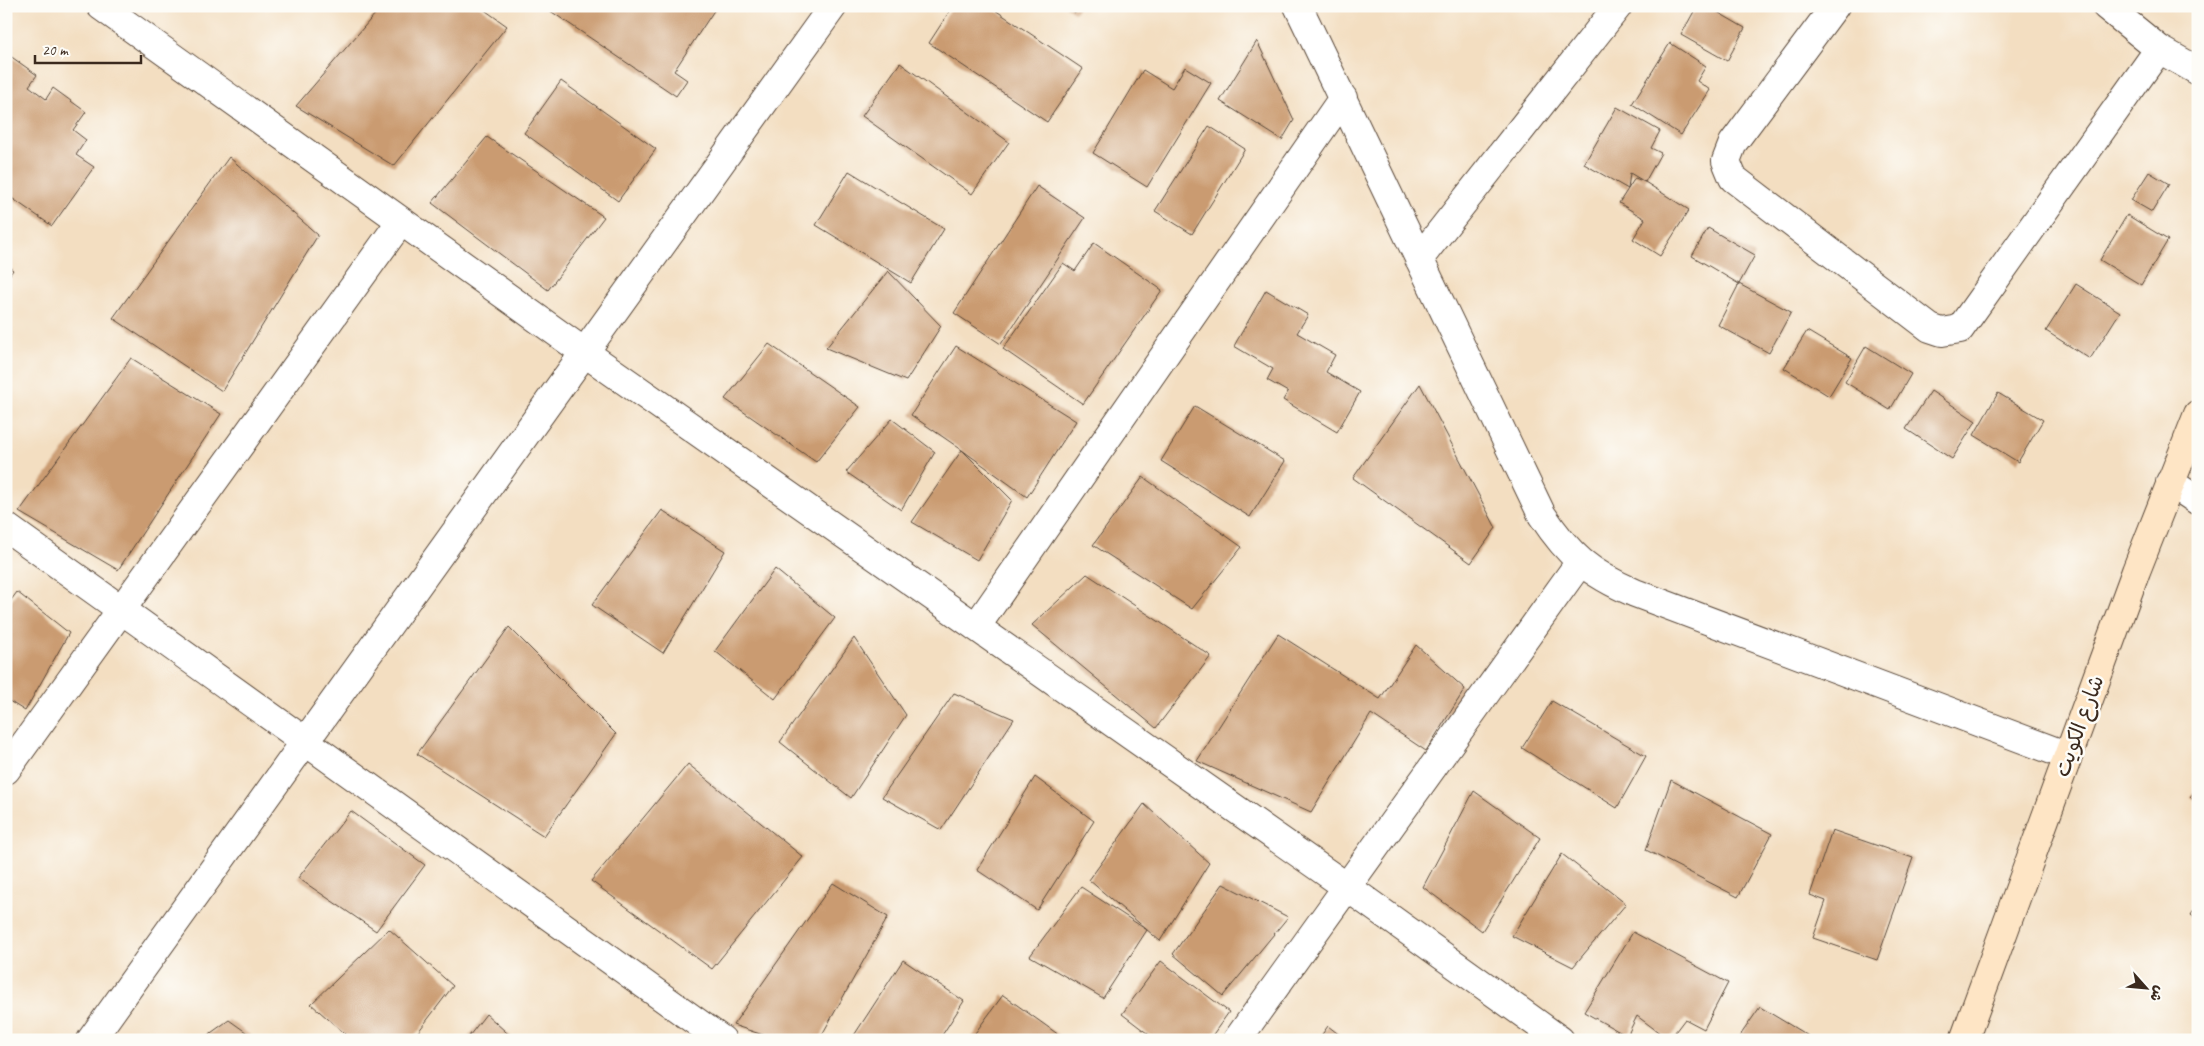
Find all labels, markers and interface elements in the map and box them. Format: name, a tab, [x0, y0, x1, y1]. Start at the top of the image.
scale bar	[35, 32, 141, 64]
text: 20 m	[42, 41, 69, 60]
street label: شارع الكويت	[2049, 672, 2111, 781]
north arrow	[2122, 964, 2172, 1014]
text: ش	[2146, 983, 2168, 1004]

